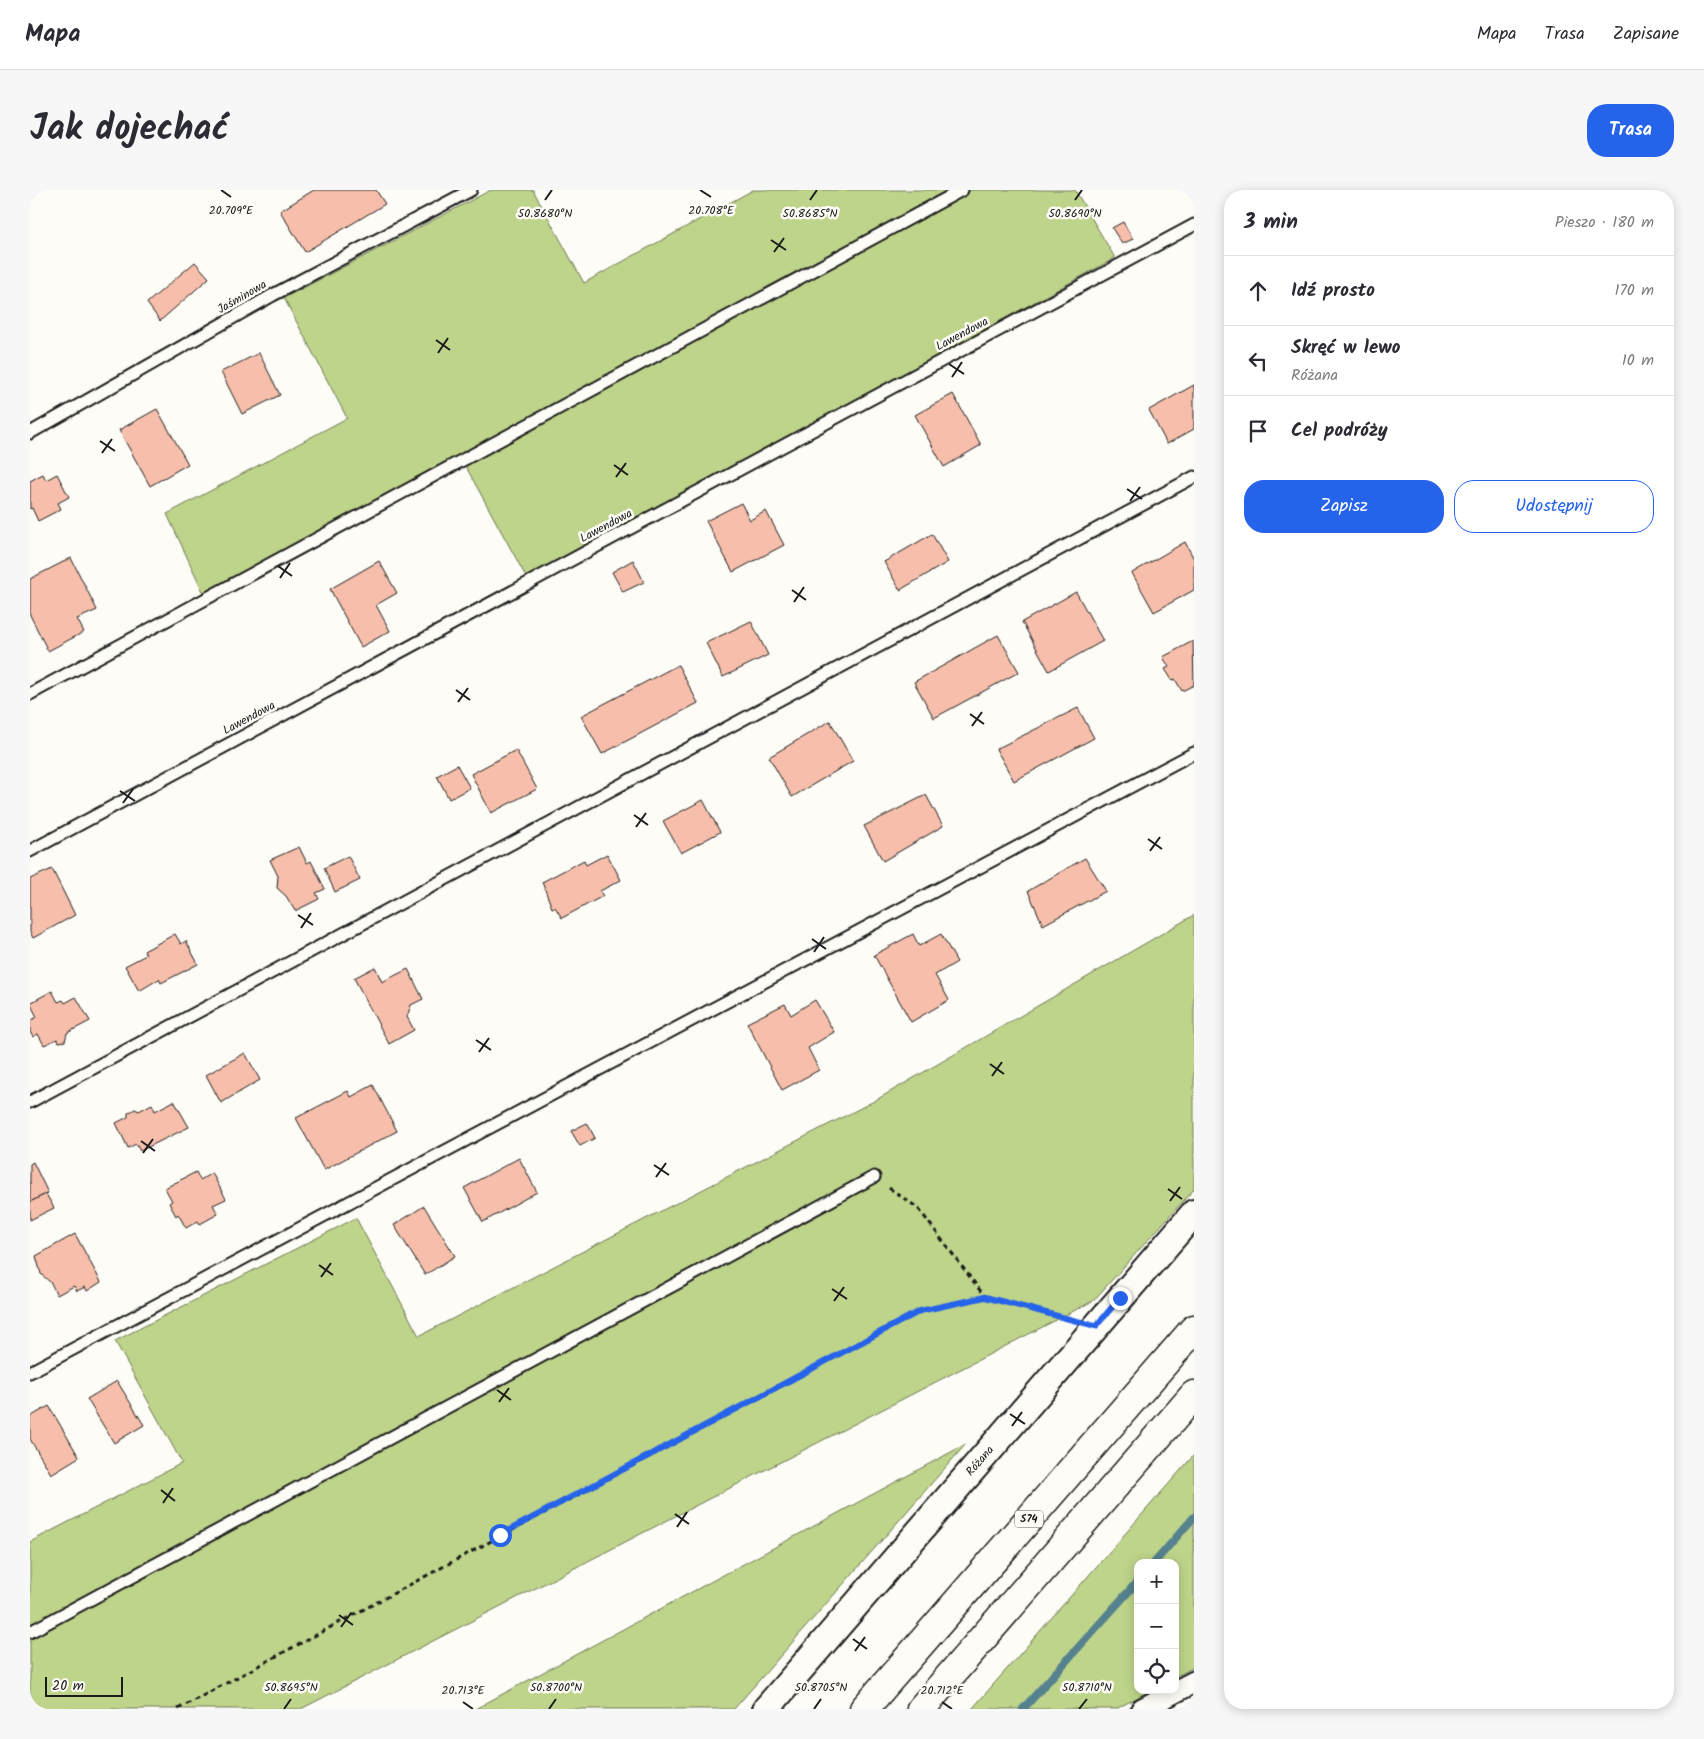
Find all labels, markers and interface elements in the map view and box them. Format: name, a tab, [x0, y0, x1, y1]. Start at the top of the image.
text: Mapa	[25, 15, 81, 54]
text: Mapa	[1477, 20, 1517, 49]
text: Trasa	[1545, 20, 1585, 49]
text: Zapisane	[1613, 20, 1679, 49]
text: Jak dojechać	[30, 102, 229, 158]
button: Trasa	[1587, 104, 1674, 157]
text: 20.709°E	[209, 201, 254, 220]
text: 20.708°E	[688, 201, 735, 220]
text: 50.8680°N	[518, 204, 572, 223]
text: 50.8685°N	[782, 204, 838, 223]
text: 50.8690°N	[1048, 204, 1102, 223]
text: 3 min	[1244, 206, 1298, 239]
text: Pieszo · 180 m	[1555, 210, 1654, 235]
street label: Jaśminowa	[214, 275, 271, 319]
text: Idź prosto	[1291, 276, 1375, 306]
icon: ahead	[1244, 277, 1272, 305]
text: 170 m	[1614, 278, 1654, 303]
street label: Lawendowa	[932, 312, 992, 356]
text: Skręć w lewo	[1291, 333, 1400, 363]
icon: left	[1244, 347, 1272, 375]
text: 10 m	[1622, 348, 1654, 373]
text: Różana	[1291, 363, 1338, 388]
text: Cel podróży	[1291, 416, 1388, 446]
icon: arrive	[1244, 417, 1272, 445]
button: Zapisz	[1244, 480, 1444, 533]
button: Udostępnij	[1454, 480, 1654, 533]
street label: Lawendowa	[576, 504, 636, 548]
street label: Lawendowa	[219, 696, 279, 740]
route end	[1109, 1287, 1132, 1310]
street label: Różana	[961, 1441, 999, 1481]
road number: S74	[1015, 1510, 1043, 1528]
route start	[489, 1524, 512, 1547]
map controls	[1134, 1559, 1179, 1694]
button: +	[1134, 1559, 1179, 1604]
button: −	[1134, 1604, 1179, 1649]
button: locate	[1134, 1649, 1179, 1694]
scale bar	[45, 1674, 122, 1697]
text: 20 m	[52, 1675, 84, 1697]
text: 50.8695°N	[264, 1678, 318, 1697]
text: 50.8700°N	[530, 1678, 582, 1697]
text: 50.8705°N	[795, 1678, 847, 1697]
text: 50.8710°N	[1062, 1678, 1112, 1697]
text: 20.713°E	[441, 1681, 486, 1700]
text: 20.712°E	[920, 1681, 965, 1700]

